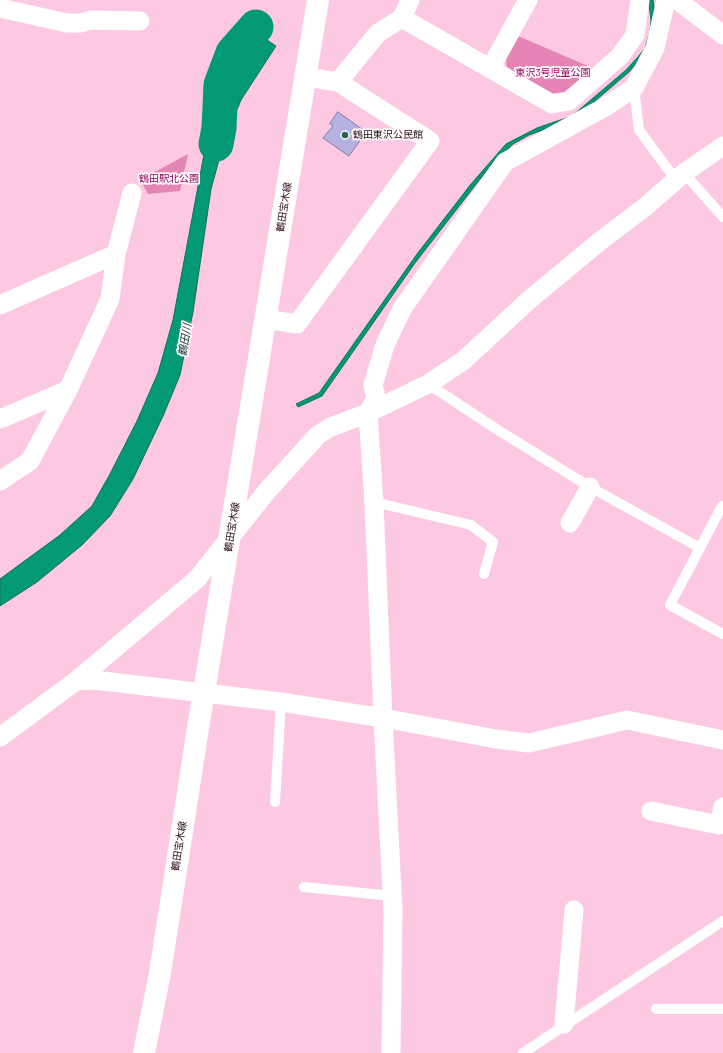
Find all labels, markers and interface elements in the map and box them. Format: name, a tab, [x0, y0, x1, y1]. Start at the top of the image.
park label: 東沢3号児童公園	[515, 67, 591, 79]
place label: 鶴田東沢公民館	[353, 129, 423, 141]
marker: 鶴田東沢公民館	[340, 130, 350, 140]
park label: 鶴田駅北公園	[139, 173, 199, 185]
street label: 鶴田宝木線	[274, 181, 294, 233]
water label: 鶴田川	[176, 323, 194, 357]
street label: 鶴田宝木線	[222, 501, 242, 553]
street label: 鶴田宝木線	[169, 820, 189, 872]

